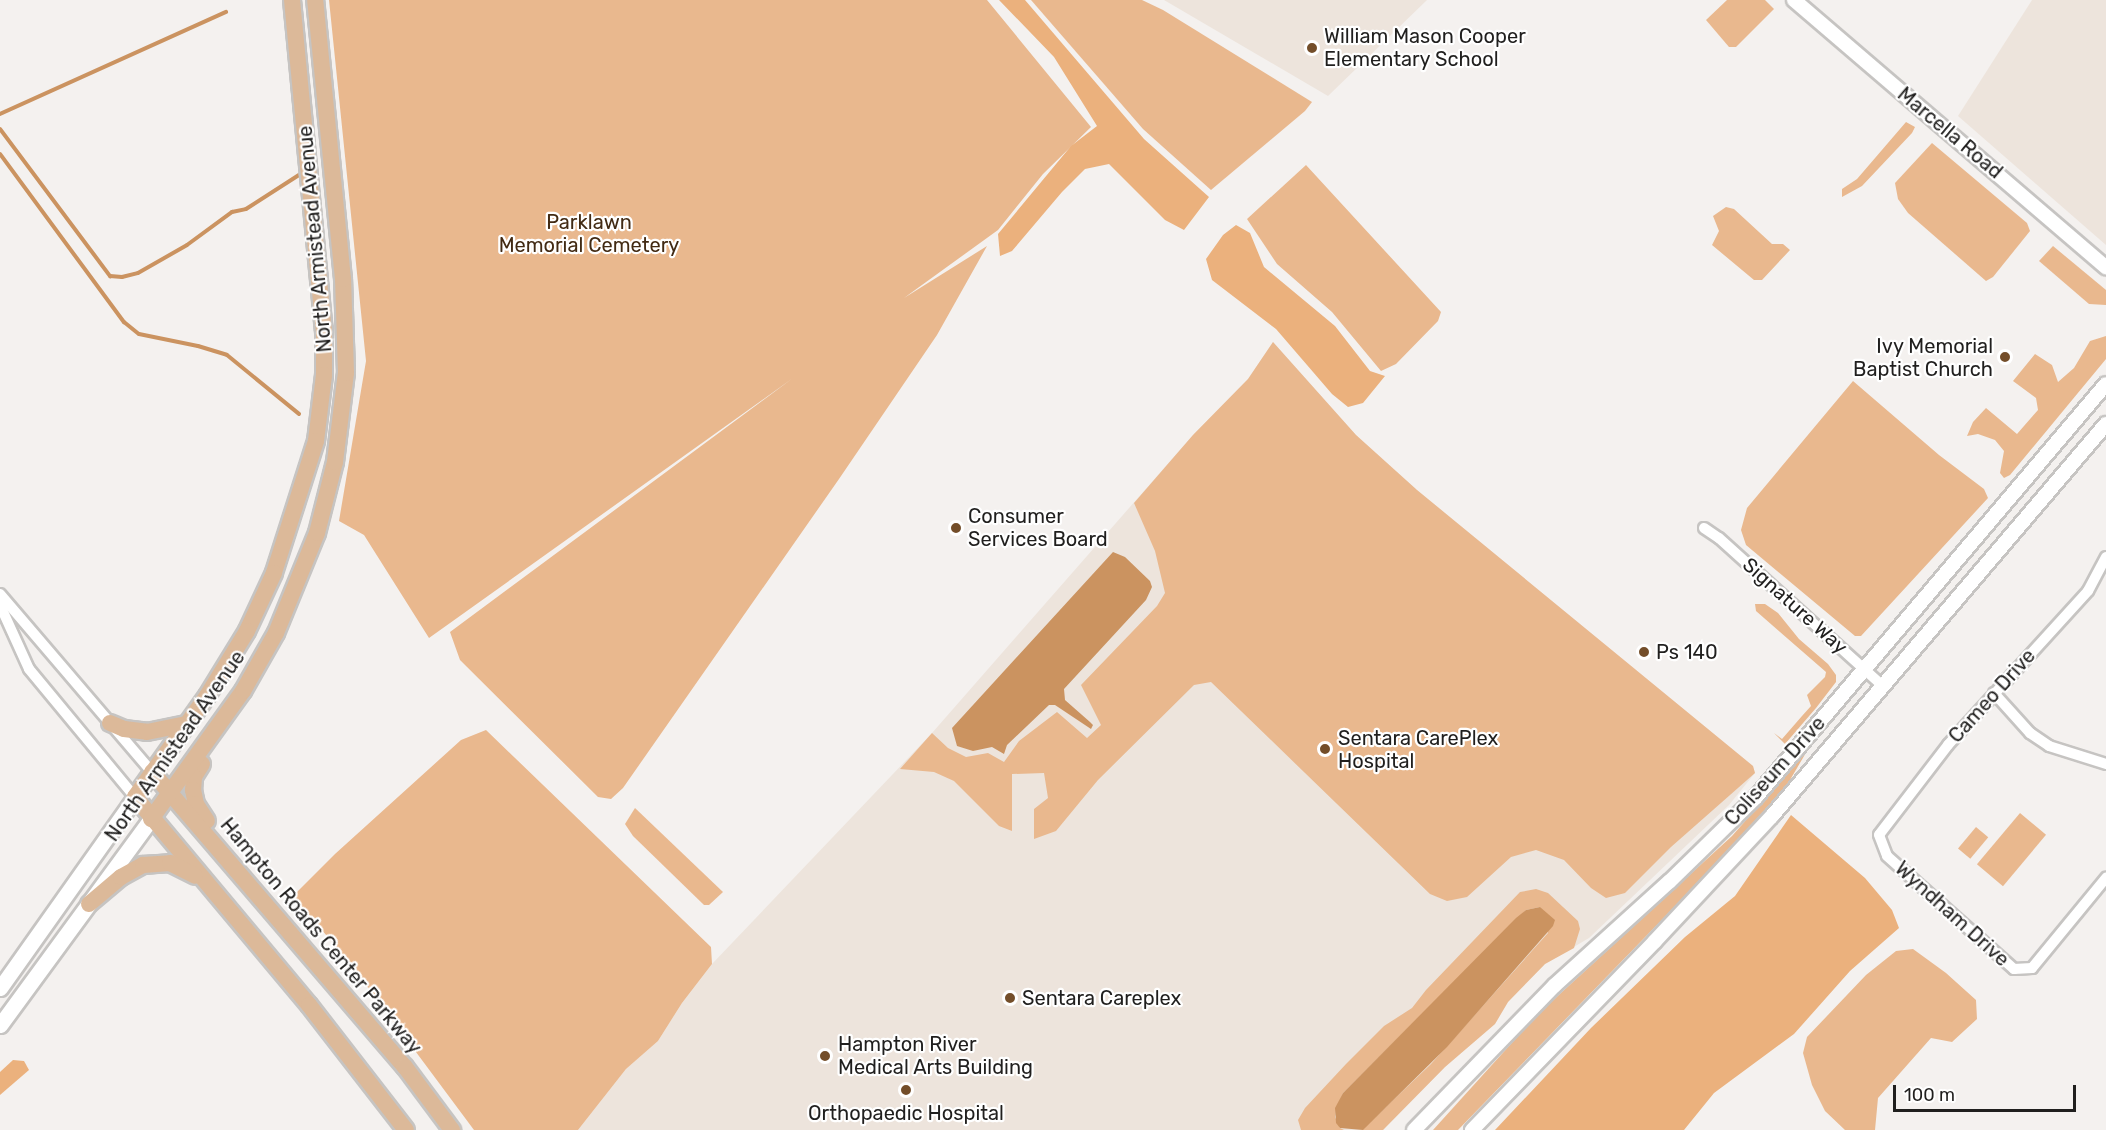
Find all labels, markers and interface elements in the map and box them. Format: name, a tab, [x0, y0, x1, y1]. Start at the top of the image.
place label: William Mason Cooper Elementary School	[1324, 24, 1526, 71]
marker: William Mason Cooper Elementary School	[1305, 41, 1319, 55]
street label: Marcella Road	[1893, 82, 2007, 184]
street label: North Armistead Avenue	[293, 124, 337, 354]
park label: Parklawn Memorial Cemetery	[499, 211, 679, 258]
place label: Ivy Memorial Baptist Church	[1853, 334, 1993, 381]
marker: Ivy Memorial Baptist Church	[1998, 350, 2012, 364]
place label: Consumer Services Board	[968, 504, 1108, 551]
marker: Consumer Services Board	[949, 521, 963, 535]
street label: Signature Way	[1738, 553, 1852, 659]
place label: Ps 140	[1656, 640, 1718, 664]
street label: Cameo Drive	[1944, 644, 2040, 748]
street label: North Armistead Avenue	[100, 645, 250, 847]
marker: Ps 140	[1637, 645, 1651, 659]
street label: Coliseum Drive	[1720, 711, 1830, 831]
place label: Sentara CarePlex Hospital	[1338, 726, 1498, 773]
marker: Sentara CarePlex Hospital	[1316, 740, 1334, 758]
street label: Hampton Roads Center Parkway	[215, 813, 427, 1059]
street label: Wyndham Drive	[1890, 857, 2014, 971]
place label: Sentara Careplex	[1022, 986, 1181, 1010]
marker: Sentara Careplex	[1003, 991, 1017, 1005]
place label: Hampton River Medical Arts Building	[838, 1032, 1033, 1079]
marker: Hampton River Medical Arts Building	[816, 1047, 834, 1065]
scale bar	[1896, 1073, 2079, 1111]
marker: Orthopaedic Hospital	[897, 1081, 915, 1099]
text: 100 m	[1904, 1084, 1955, 1106]
place label: Orthopaedic Hospital	[808, 1101, 1004, 1125]

